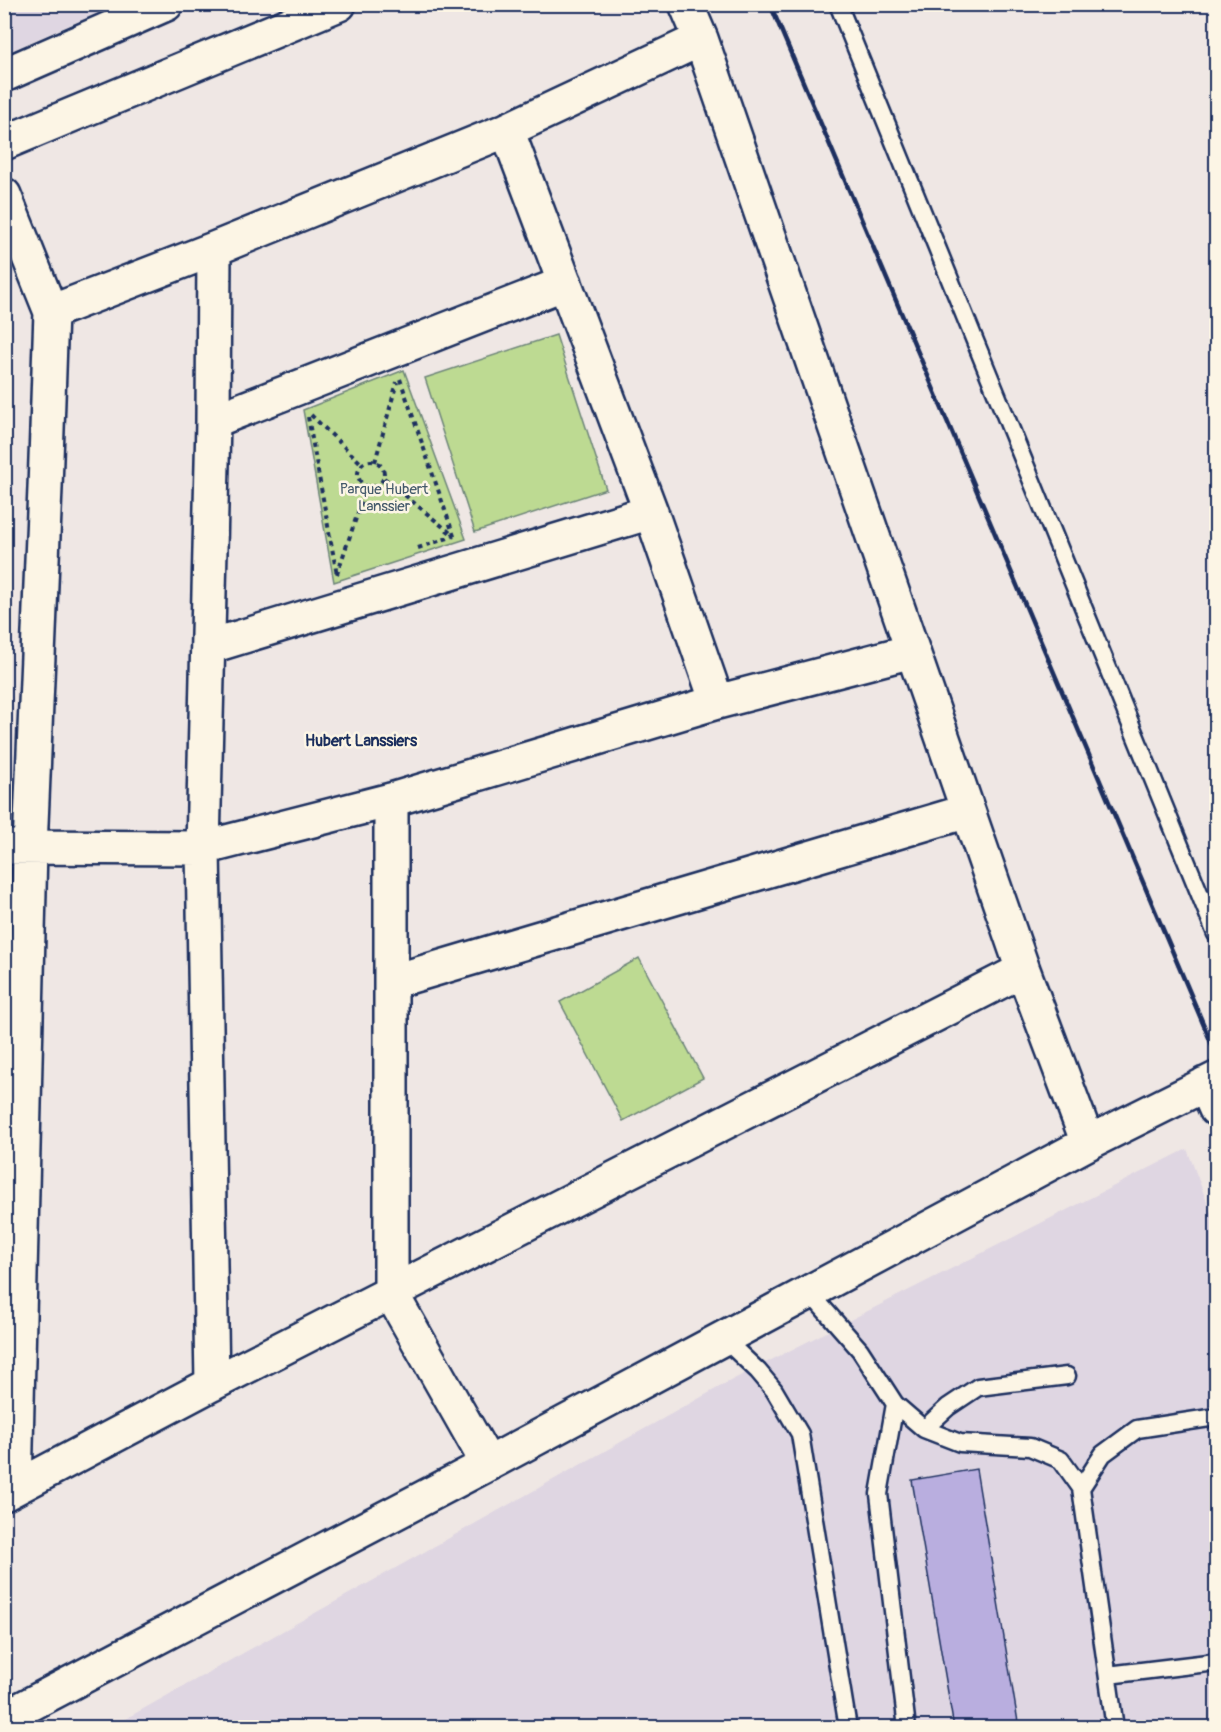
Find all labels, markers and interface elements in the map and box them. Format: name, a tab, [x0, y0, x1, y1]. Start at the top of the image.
park label: Parque Hubert Lanssier	[340, 480, 429, 516]
district label: Hubert Lanssiers	[305, 731, 418, 751]

